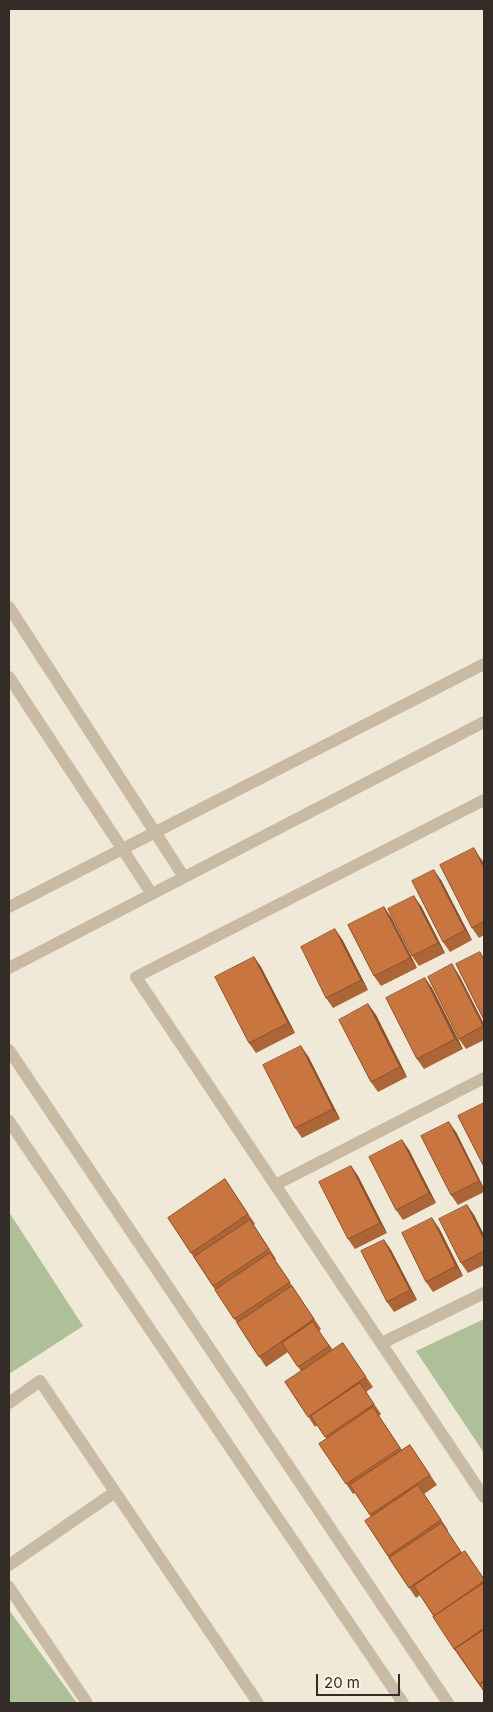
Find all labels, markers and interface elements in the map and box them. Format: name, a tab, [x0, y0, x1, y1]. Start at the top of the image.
scale bar	[318, 1664, 402, 1696]
text: 20 m	[324, 1673, 360, 1692]

